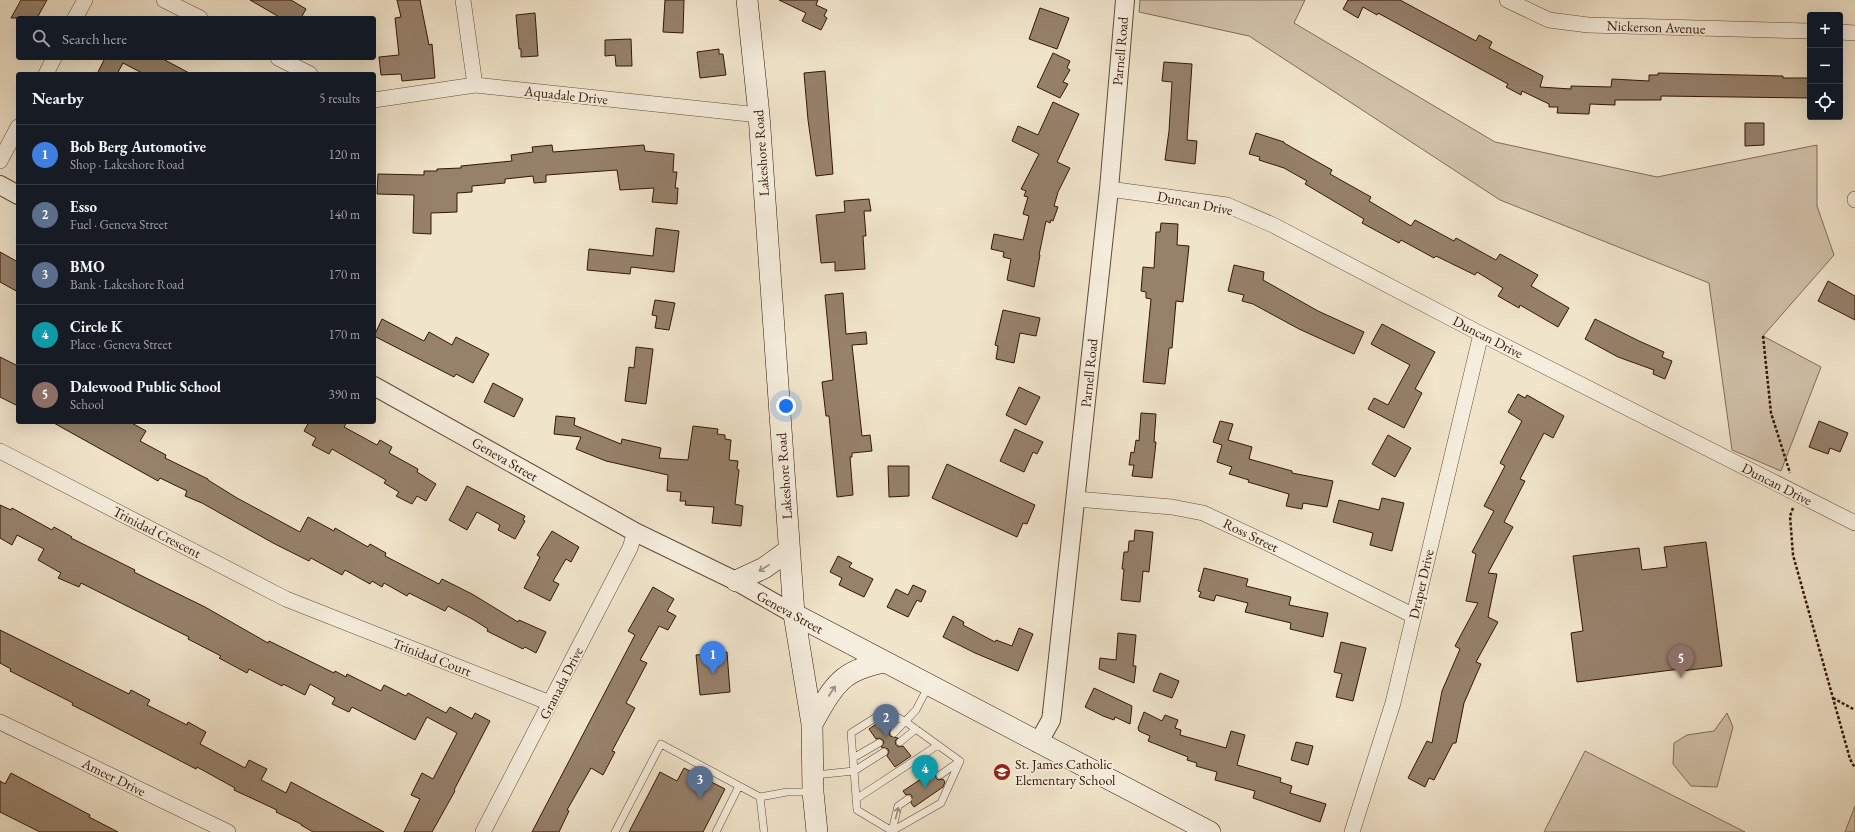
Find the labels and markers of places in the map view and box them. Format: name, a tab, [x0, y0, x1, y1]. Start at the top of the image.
pin: 1	[700, 641, 726, 674]
pin: 5	[1668, 645, 1694, 678]
pin: 2	[873, 704, 899, 737]
pin: 4	[912, 755, 938, 788]
place label: St. James Catholic Elementary School	[1015, 755, 1116, 789]
school or university icon: St. James Catholic Elementary School	[992, 762, 1012, 782]
pin: 3	[687, 766, 713, 799]

